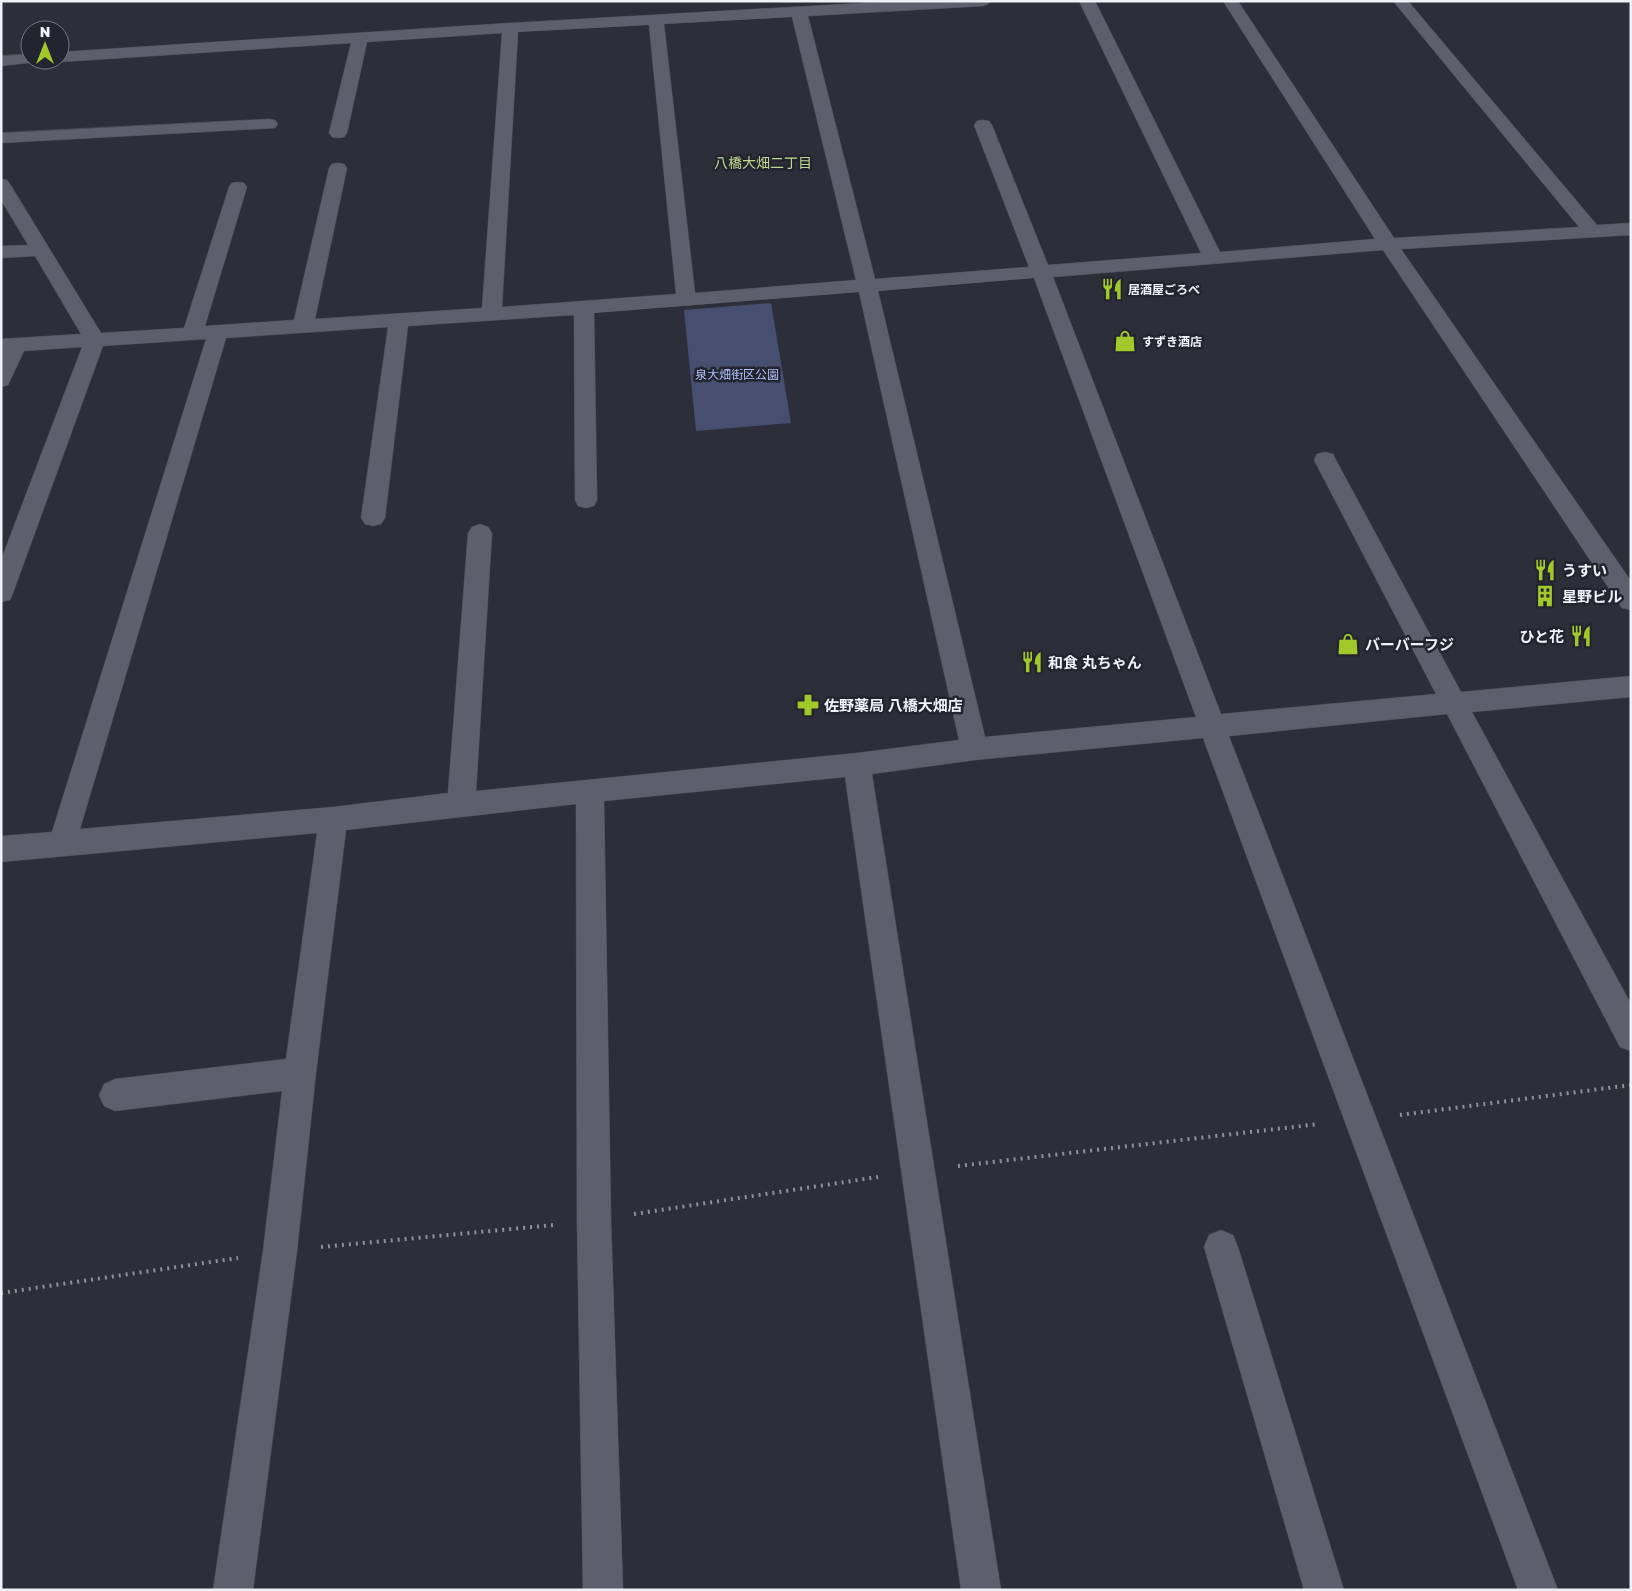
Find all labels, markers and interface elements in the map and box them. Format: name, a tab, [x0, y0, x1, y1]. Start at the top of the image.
north arrow	[20, 20, 70, 70]
text: N	[40, 23, 50, 40]
district label: 八橋大畑二丁目	[714, 154, 812, 171]
restaurant icon: 居酒屋ごろべ	[1099, 276, 1125, 302]
place label: 居酒屋ごろべ	[1128, 282, 1200, 297]
shop icon: すずき酒店	[1112, 328, 1138, 354]
place label: すずき酒店	[1142, 334, 1202, 349]
park label: 泉大畑街区公園	[695, 367, 779, 382]
restaurant icon: うすい	[1532, 557, 1558, 583]
place label: うすい	[1562, 561, 1607, 579]
building icon: 星野ビル	[1532, 583, 1558, 609]
place label: 星野ビル	[1562, 587, 1622, 605]
restaurant icon: ひと花	[1568, 623, 1594, 649]
place label: ひと花	[1519, 627, 1564, 645]
shop icon: バーバーフジ	[1335, 631, 1361, 657]
place label: バーバーフジ	[1365, 635, 1454, 653]
restaurant icon: 和食 丸ちゃん	[1019, 649, 1045, 675]
place label: 和食 丸ちゃん	[1048, 653, 1142, 671]
pharmacy icon: 佐野薬局 八橋大畑店	[795, 692, 821, 718]
place label: 佐野薬局 八橋大畑店	[824, 696, 963, 714]

